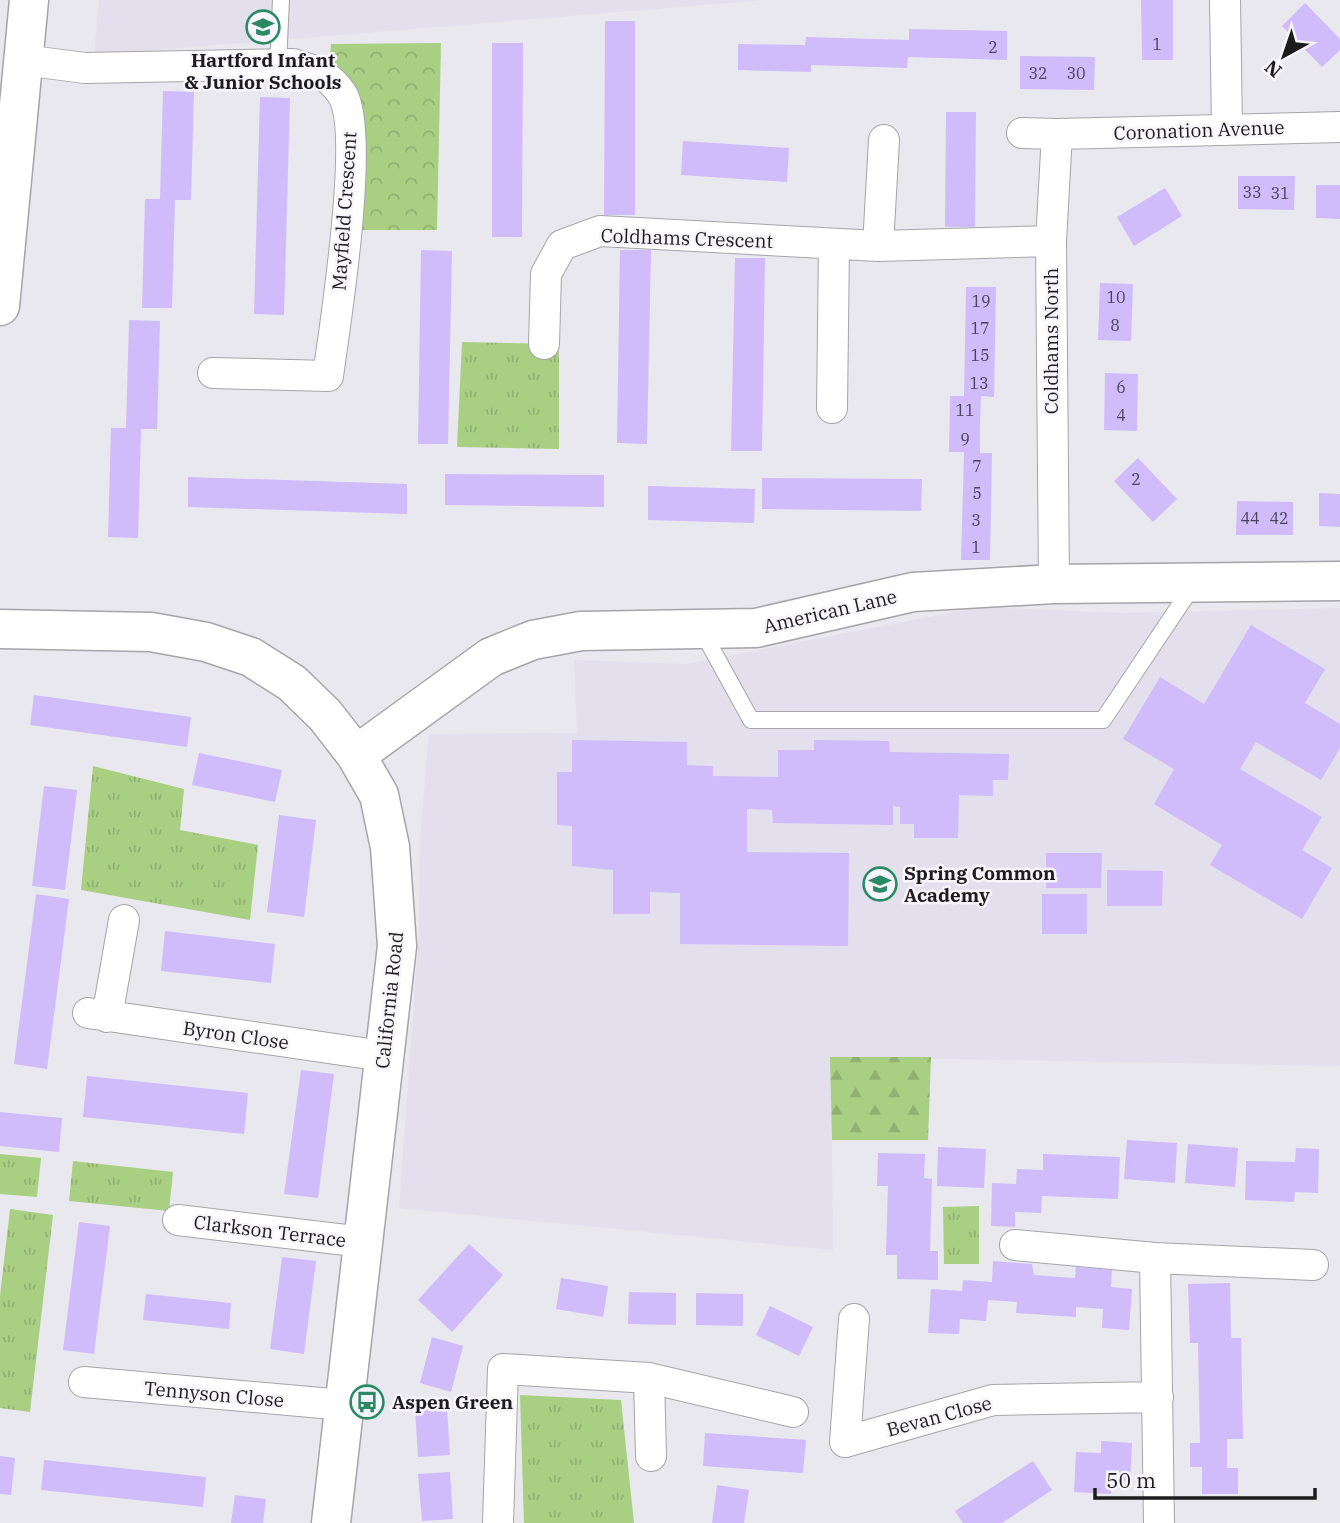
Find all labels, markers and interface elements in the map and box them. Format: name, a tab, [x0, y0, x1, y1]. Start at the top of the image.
school or university icon: Hartford Infant & Junior Schools	[244, 8, 282, 46]
north arrow	[1249, 21, 1319, 91]
house number: 1	[1152, 34, 1162, 54]
house number: 2	[988, 37, 998, 57]
place label: Hartford Infant & Junior Schools	[185, 48, 341, 94]
text: N	[1260, 55, 1287, 83]
house number: 32	[1028, 63, 1048, 83]
house number: 30	[1066, 63, 1086, 83]
street label: Coronation Avenue	[1113, 115, 1285, 145]
street label: Mayfield Crescent	[326, 130, 362, 291]
house number: 33	[1242, 182, 1262, 202]
house number: 31	[1270, 183, 1290, 203]
street label: Coldhams Crescent	[600, 223, 774, 253]
street label: Coldhams North	[1039, 268, 1063, 414]
house number: 10	[1106, 287, 1126, 307]
house number: 19	[971, 291, 991, 311]
house number: 8	[1110, 315, 1120, 335]
house number: 17	[970, 318, 990, 338]
house number: 15	[970, 345, 990, 365]
house number: 13	[969, 373, 989, 393]
house number: 6	[1116, 377, 1126, 397]
house number: 11	[955, 400, 975, 420]
house number: 4	[1116, 405, 1126, 425]
house number: 9	[960, 429, 970, 449]
house number: 7	[972, 456, 982, 476]
house number: 2	[1131, 469, 1141, 489]
house number: 5	[972, 483, 982, 503]
house number: 44	[1240, 508, 1260, 528]
house number: 42	[1269, 508, 1289, 528]
house number: 3	[971, 510, 981, 530]
house number: 1	[971, 537, 981, 557]
street label: American Lane	[761, 584, 899, 638]
place label: Spring Common Academy	[904, 861, 1056, 907]
school or university icon: Spring Common Academy	[861, 865, 899, 903]
street label: California Road	[370, 930, 408, 1070]
street label: Byron Close	[182, 1016, 290, 1054]
street label: Clarkson Terrace	[193, 1210, 347, 1252]
street label: Tennyson Close	[143, 1376, 285, 1412]
bus stop icon: Aspen Green	[348, 1383, 386, 1421]
place label: Aspen Green	[392, 1390, 513, 1414]
street label: Bevan Close	[884, 1390, 994, 1442]
scale bar	[1095, 1456, 1316, 1500]
text: 50 m	[1106, 1466, 1156, 1494]

